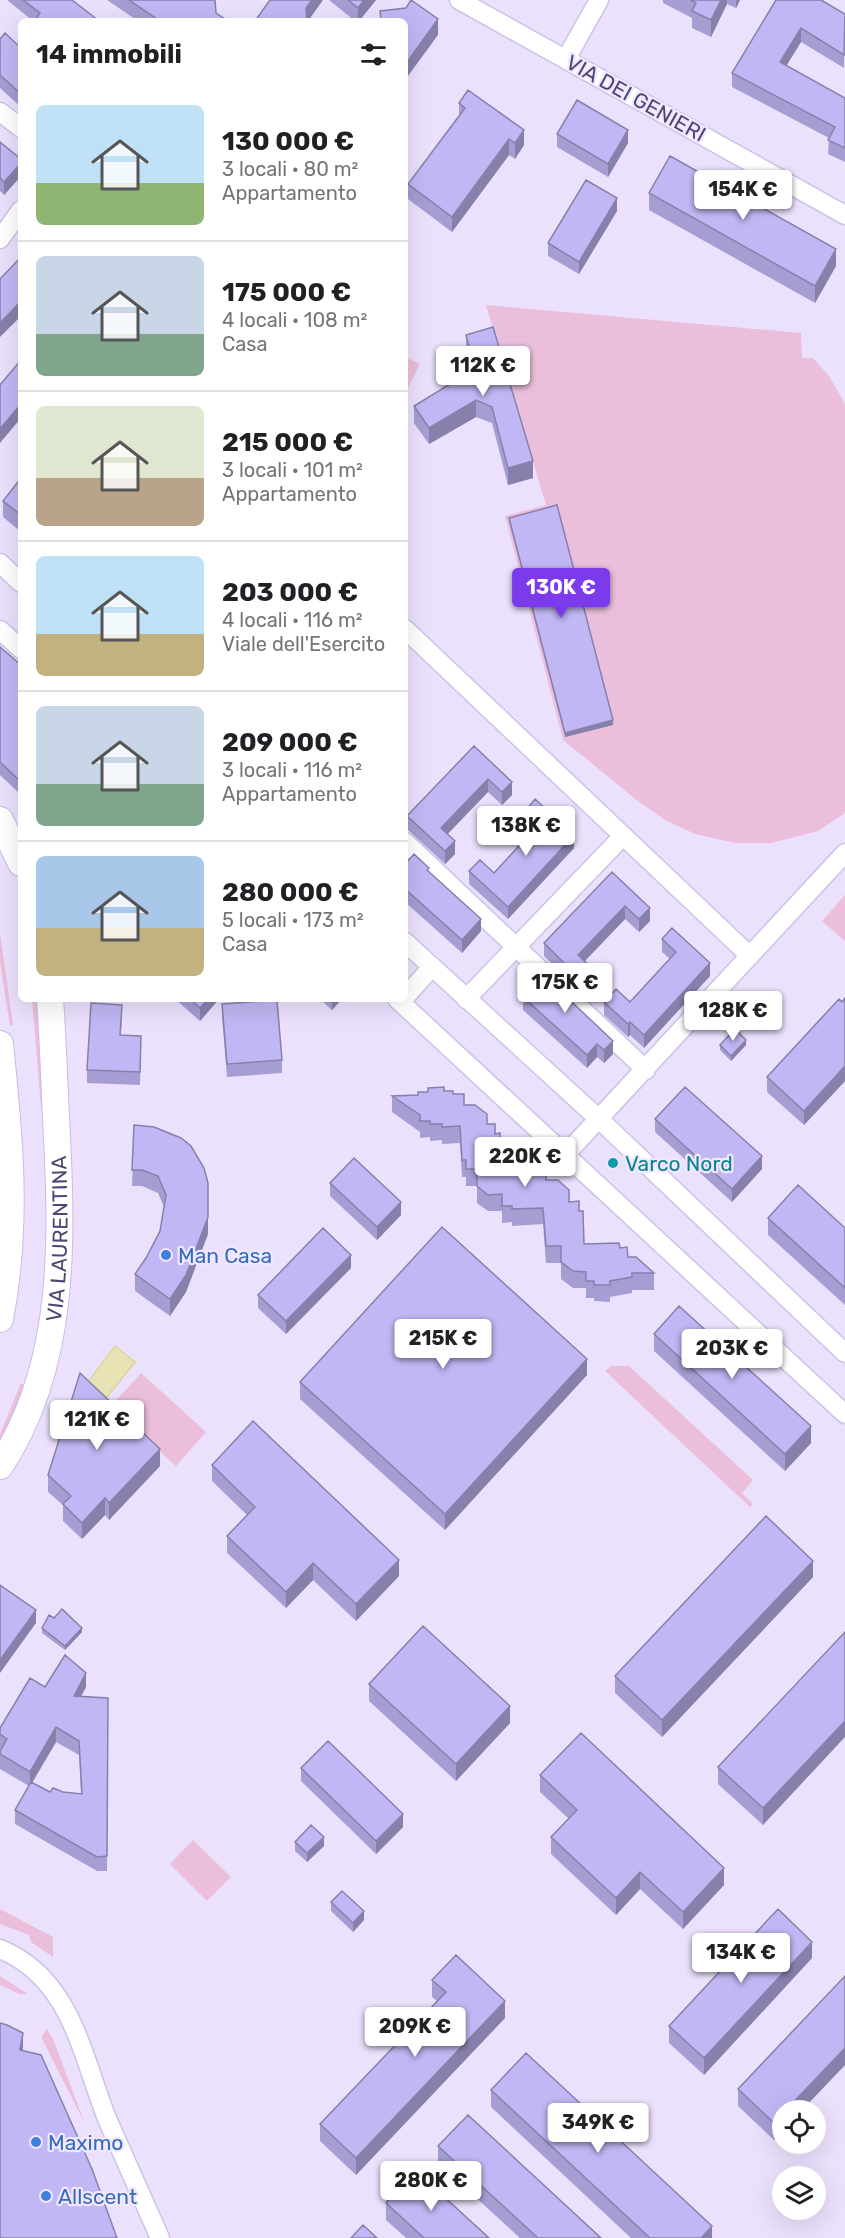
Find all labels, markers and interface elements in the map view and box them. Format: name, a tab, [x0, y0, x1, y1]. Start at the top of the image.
icon: filters	[357, 38, 390, 71]
text: 14 immobili	[36, 39, 182, 70]
street label: VIA DEI GENIERI	[562, 49, 710, 147]
text: 130 000 €	[222, 126, 354, 157]
icon: home	[84, 129, 156, 201]
text: 3 locali · 80 m²	[222, 157, 358, 181]
pin: 154K €	[694, 170, 792, 221]
text: 154K €	[708, 177, 778, 201]
text: Appartamento	[222, 181, 357, 205]
text: 175 000 €	[222, 277, 351, 308]
icon: home	[84, 280, 156, 352]
text: 4 locali · 108 m²	[222, 308, 367, 332]
text: Casa	[222, 332, 268, 356]
pin: 112K €	[434, 346, 532, 397]
text: 112K €	[450, 353, 516, 377]
text: 215 000 €	[222, 427, 353, 458]
icon: home	[84, 430, 156, 502]
text: 3 locali · 101 m²	[222, 458, 363, 482]
text: Appartamento	[222, 482, 357, 506]
pin: 130K €	[512, 568, 610, 619]
text: 130K €	[526, 575, 596, 599]
text: 203 000 €	[222, 577, 358, 608]
icon: home	[84, 580, 156, 652]
text: 4 locali · 116 m²	[222, 608, 363, 632]
text: Viale dell'Esercito	[222, 632, 385, 656]
text: 209 000 €	[222, 727, 358, 758]
icon: home	[84, 730, 156, 802]
text: 3 locali · 116 m²	[222, 758, 362, 782]
text: Appartamento	[222, 782, 357, 806]
pin: 138K €	[477, 806, 575, 857]
text: 138K €	[491, 813, 561, 837]
text: 280 000 €	[222, 877, 359, 908]
icon: home	[84, 880, 156, 952]
text: 5 locali · 173 m²	[222, 908, 364, 932]
text: Casa	[222, 932, 268, 956]
pin: 175K €	[516, 963, 614, 1014]
text: 175K €	[531, 970, 599, 994]
pin: 128K €	[684, 991, 782, 1042]
text: 128K €	[698, 998, 768, 1022]
pin: 220K €	[476, 1137, 574, 1188]
text: 220K €	[489, 1144, 561, 1168]
place label: Varco Nord	[625, 1151, 733, 1176]
street label: VIA LAURENTINA	[40, 1155, 72, 1323]
marker: Varco Nord	[606, 1156, 620, 1170]
place label: Man Casa	[178, 1243, 272, 1268]
marker: Man Casa	[159, 1248, 173, 1262]
pin: 215K €	[394, 1319, 492, 1370]
text: 215K €	[409, 1326, 478, 1350]
pin: 203K €	[683, 1329, 781, 1380]
text: 203K €	[696, 1336, 768, 1360]
pin: 121K €	[48, 1400, 146, 1451]
text: 121K €	[64, 1407, 130, 1431]
pin: 134K €	[692, 1933, 790, 1984]
text: 134K €	[706, 1940, 776, 1964]
pin: 209K €	[366, 2007, 464, 2058]
text: 209K €	[379, 2014, 451, 2038]
map controls	[772, 2100, 826, 2220]
button: locate	[772, 2100, 826, 2154]
pin: 349K €	[549, 2103, 647, 2154]
text: 349K €	[562, 2110, 634, 2134]
place label: Maximo	[48, 2130, 123, 2155]
marker: Maximo	[29, 2135, 43, 2149]
pin: 280K €	[382, 2161, 480, 2212]
button: layers	[772, 2166, 826, 2220]
text: 280K €	[394, 2168, 468, 2192]
place label: Allscent	[58, 2184, 137, 2209]
marker: Allscent	[39, 2189, 53, 2203]

